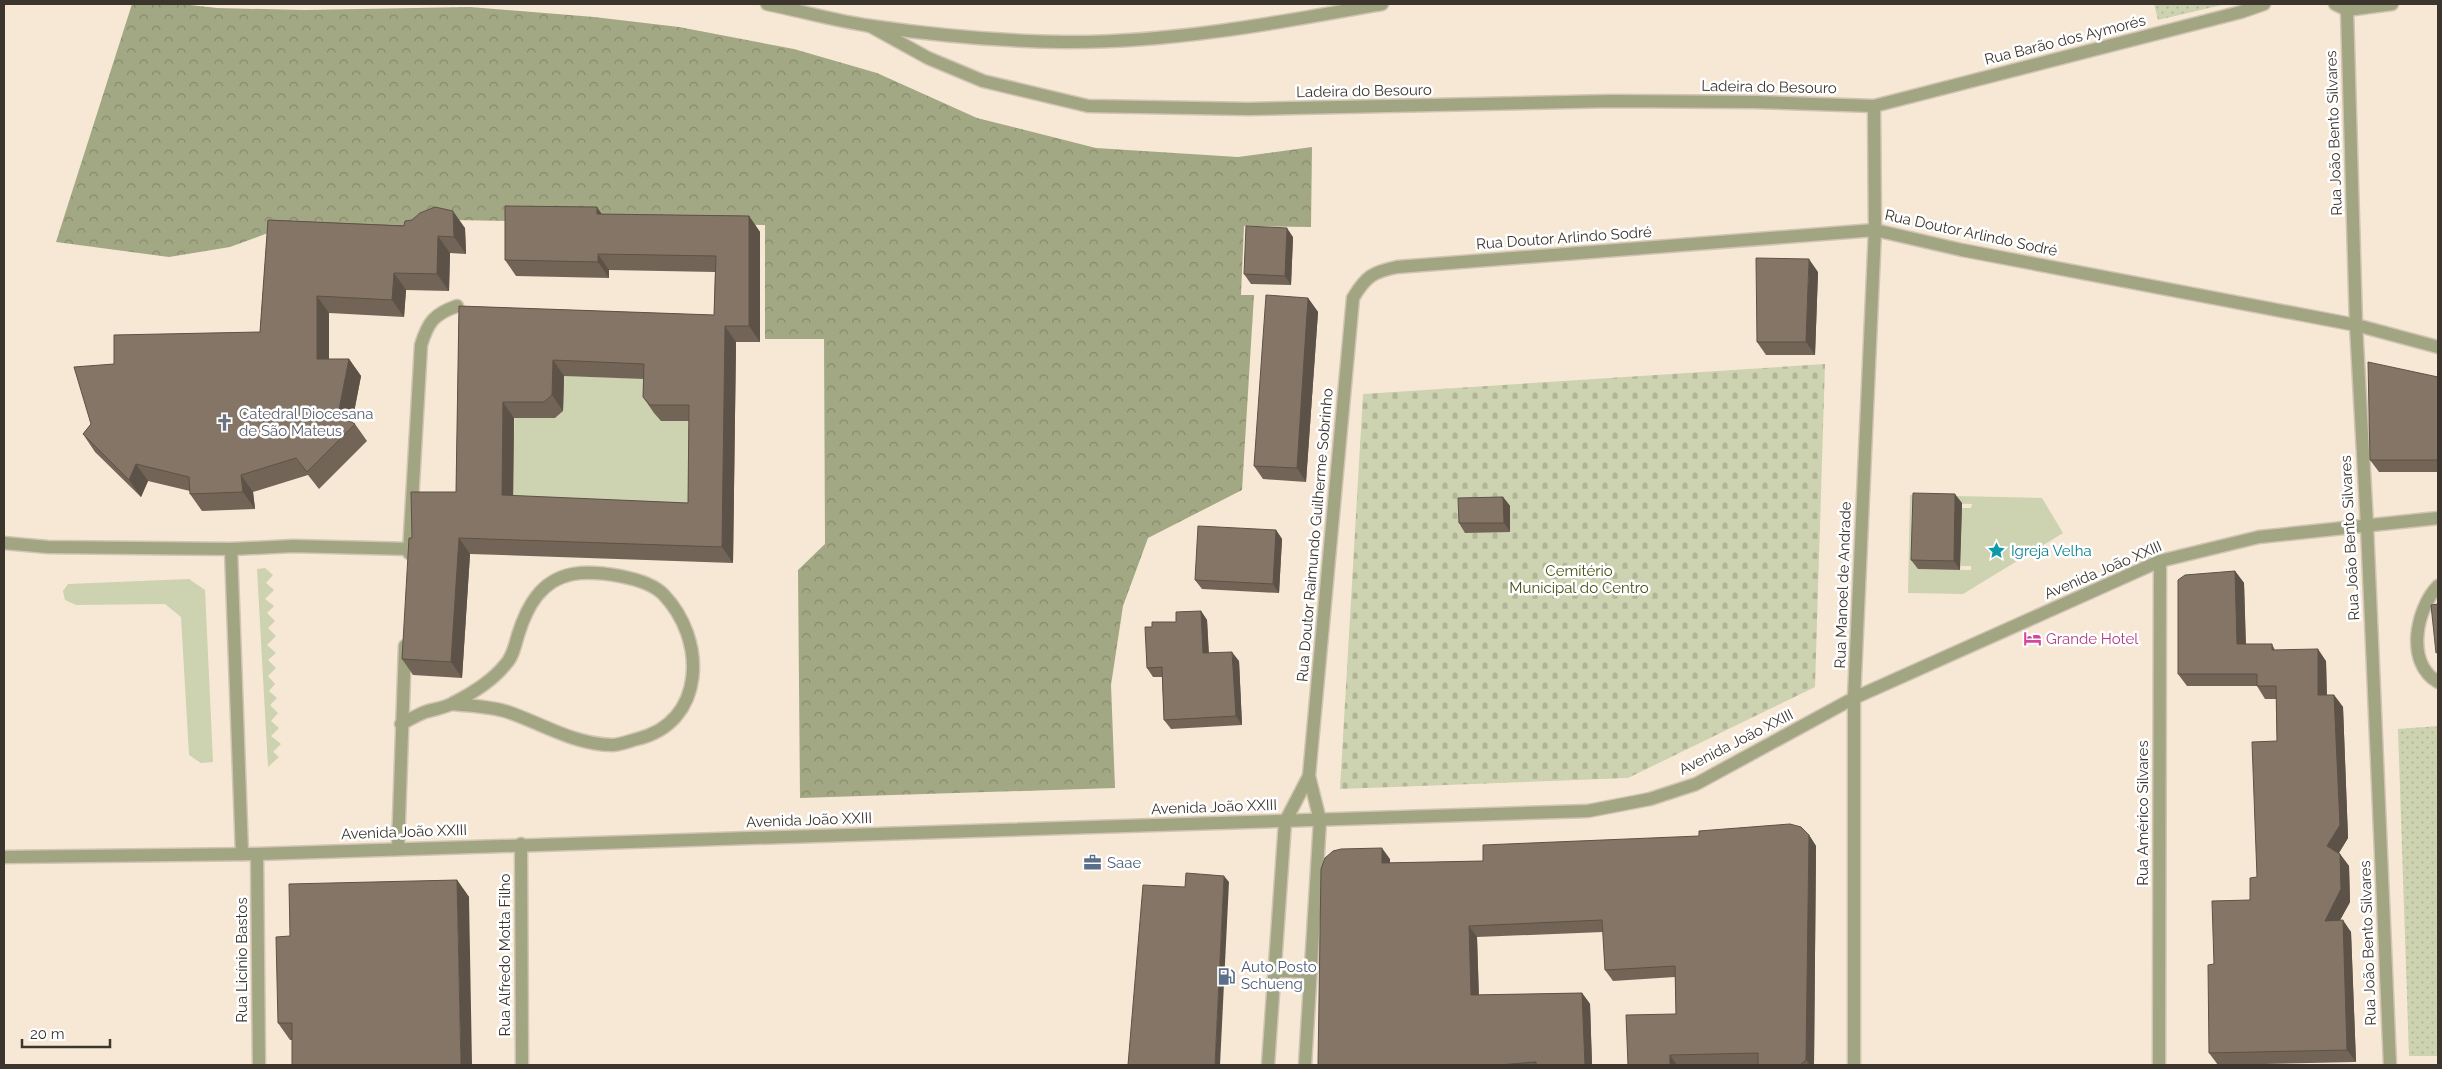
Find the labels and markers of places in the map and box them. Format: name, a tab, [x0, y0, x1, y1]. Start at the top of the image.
place label: Catedral Diocesana de São Mateus	[239, 405, 374, 440]
church icon: Catedral Diocesana de São Mateus	[215, 413, 235, 433]
place icon: Igreja Velha	[1987, 541, 2007, 561]
place label: Igreja Velha	[2011, 542, 2092, 560]
hotel icon: Grande Hotel	[2022, 629, 2042, 649]
place label: Grande Hotel	[2046, 630, 2139, 648]
office icon: Saae	[1083, 853, 1103, 873]
place label: Saae	[1107, 854, 1141, 872]
place label: Auto Posto Schueng	[1241, 958, 1317, 993]
fuel station icon: Auto Posto Schueng	[1217, 966, 1237, 986]

